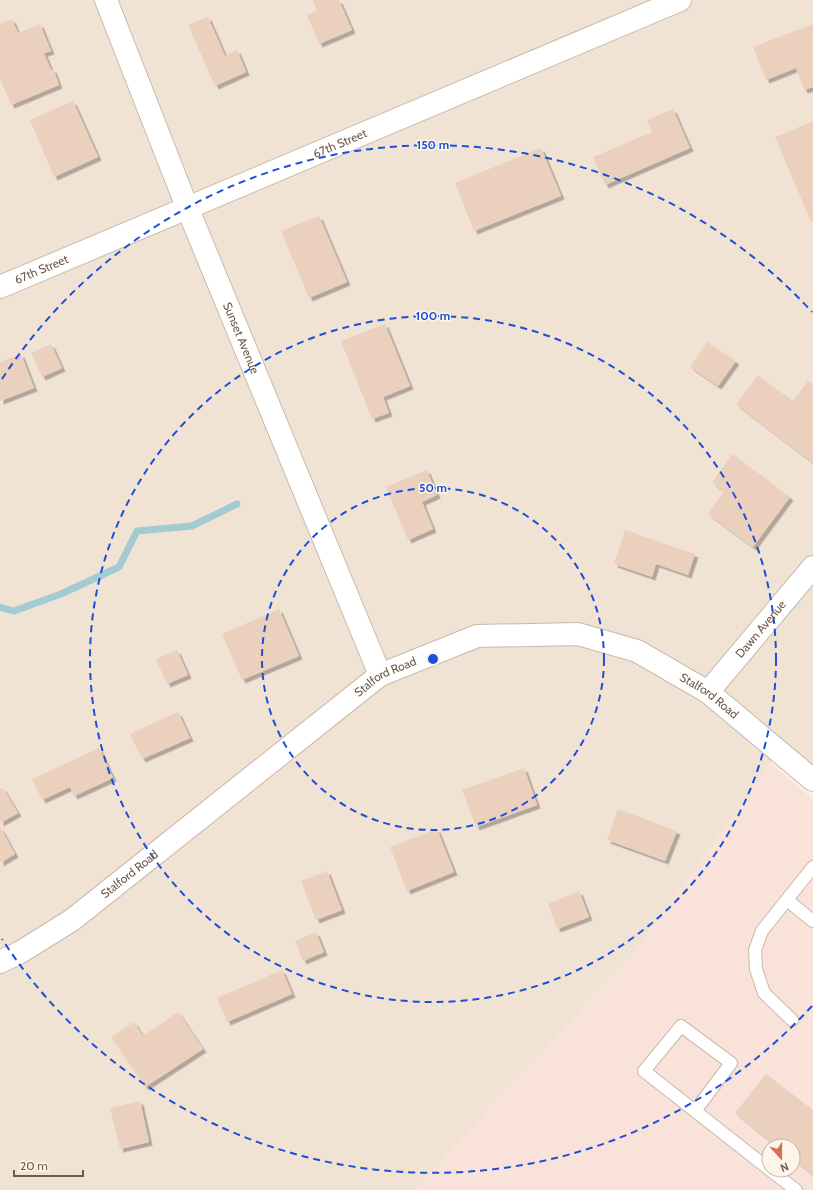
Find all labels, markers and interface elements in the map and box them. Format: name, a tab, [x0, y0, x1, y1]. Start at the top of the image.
street label: 67th Street	[311, 125, 369, 161]
text: 150 m	[417, 137, 449, 152]
street label: 67th Street	[12, 251, 70, 287]
street label: Sunset Avenue	[220, 300, 263, 376]
text: 100 m	[416, 308, 450, 323]
text: 50 m	[419, 480, 447, 495]
street label: Dawn Avenue	[732, 597, 789, 661]
centre of rings	[426, 652, 440, 666]
street label: Stalford Road	[351, 653, 418, 699]
street label: Stalford Road	[677, 669, 742, 721]
street label: Stalford Road	[98, 846, 161, 901]
north arrow	[761, 1138, 801, 1178]
scale bar	[14, 1152, 83, 1178]
text: 20 m	[20, 1158, 48, 1173]
text: N	[778, 1159, 791, 1175]

